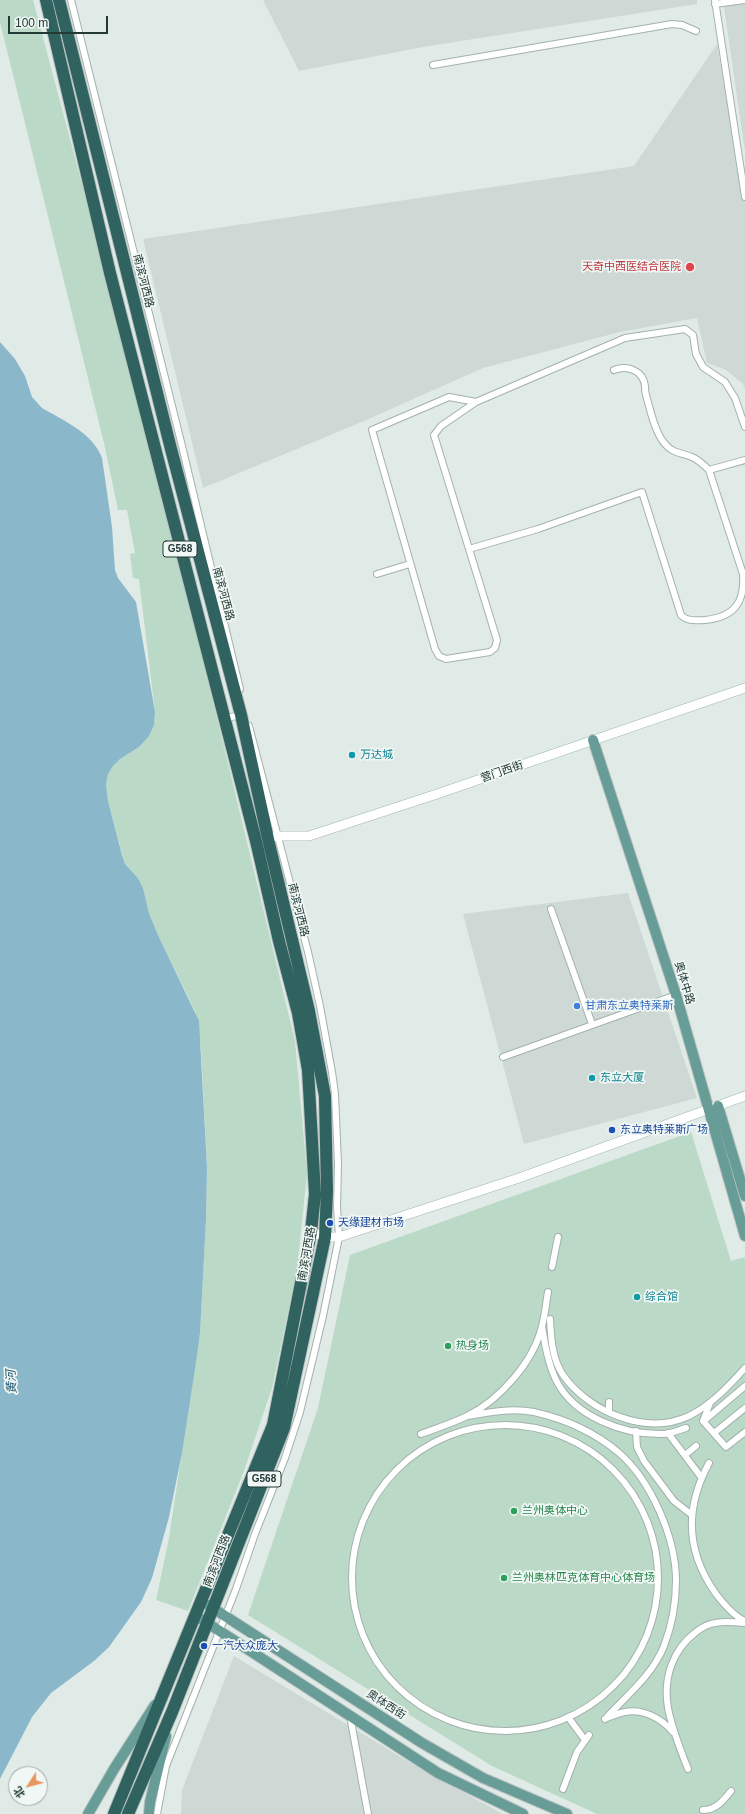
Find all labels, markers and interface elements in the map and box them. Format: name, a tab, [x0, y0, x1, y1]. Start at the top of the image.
scale bar	[10, 8, 110, 34]
text: 100 m	[15, 16, 48, 30]
street label: 南滨河西路	[130, 253, 156, 309]
place label: 天奇中西医结合医院	[582, 260, 681, 274]
marker: 天奇中西医结合医院	[684, 261, 696, 273]
road number: G568	[163, 541, 197, 557]
street label: 南滨河西路	[210, 566, 236, 622]
place label: 万达城	[360, 748, 393, 762]
marker: 万达城	[347, 750, 357, 760]
street label: 营门西街	[479, 759, 525, 785]
street label: 南滨河西路	[285, 882, 311, 938]
street label: 奥体中路	[671, 960, 697, 1006]
place label: 甘肃东立奥特莱斯	[585, 999, 673, 1013]
marker: 甘肃东立奥特莱斯	[572, 1001, 582, 1011]
place label: 东立大厦	[600, 1071, 644, 1085]
marker: 东立大厦	[587, 1073, 597, 1083]
place label: 东立奥特莱斯广场	[620, 1123, 708, 1137]
marker: 东立奥特莱斯广场	[607, 1125, 617, 1135]
place label: 天缘建材市场	[338, 1216, 404, 1230]
marker: 天缘建材市场	[325, 1218, 335, 1228]
street label: 南滨河西路	[296, 1226, 318, 1282]
place label: 综合馆	[645, 1290, 678, 1304]
marker: 综合馆	[632, 1292, 642, 1302]
place label: 热身场	[456, 1339, 489, 1353]
marker: 热身场	[443, 1341, 453, 1351]
water label: 黄河	[4, 1370, 20, 1394]
road number: G568	[247, 1471, 281, 1487]
place label: 兰州奥体中心	[522, 1504, 588, 1518]
marker: 兰州奥体中心	[509, 1506, 519, 1516]
street label: 南滨河西路	[201, 1533, 233, 1589]
place label: 兰州奥林匹克体育中心体育场	[512, 1571, 655, 1585]
marker: 兰州奥林匹克体育中心体育场	[499, 1573, 509, 1583]
place label: 一汽大众庞大	[212, 1639, 278, 1653]
marker: 一汽大众庞大	[199, 1641, 209, 1651]
street label: 奥体西街	[364, 1687, 408, 1723]
north arrow	[8, 1766, 48, 1806]
text: 北	[11, 1784, 27, 1800]

